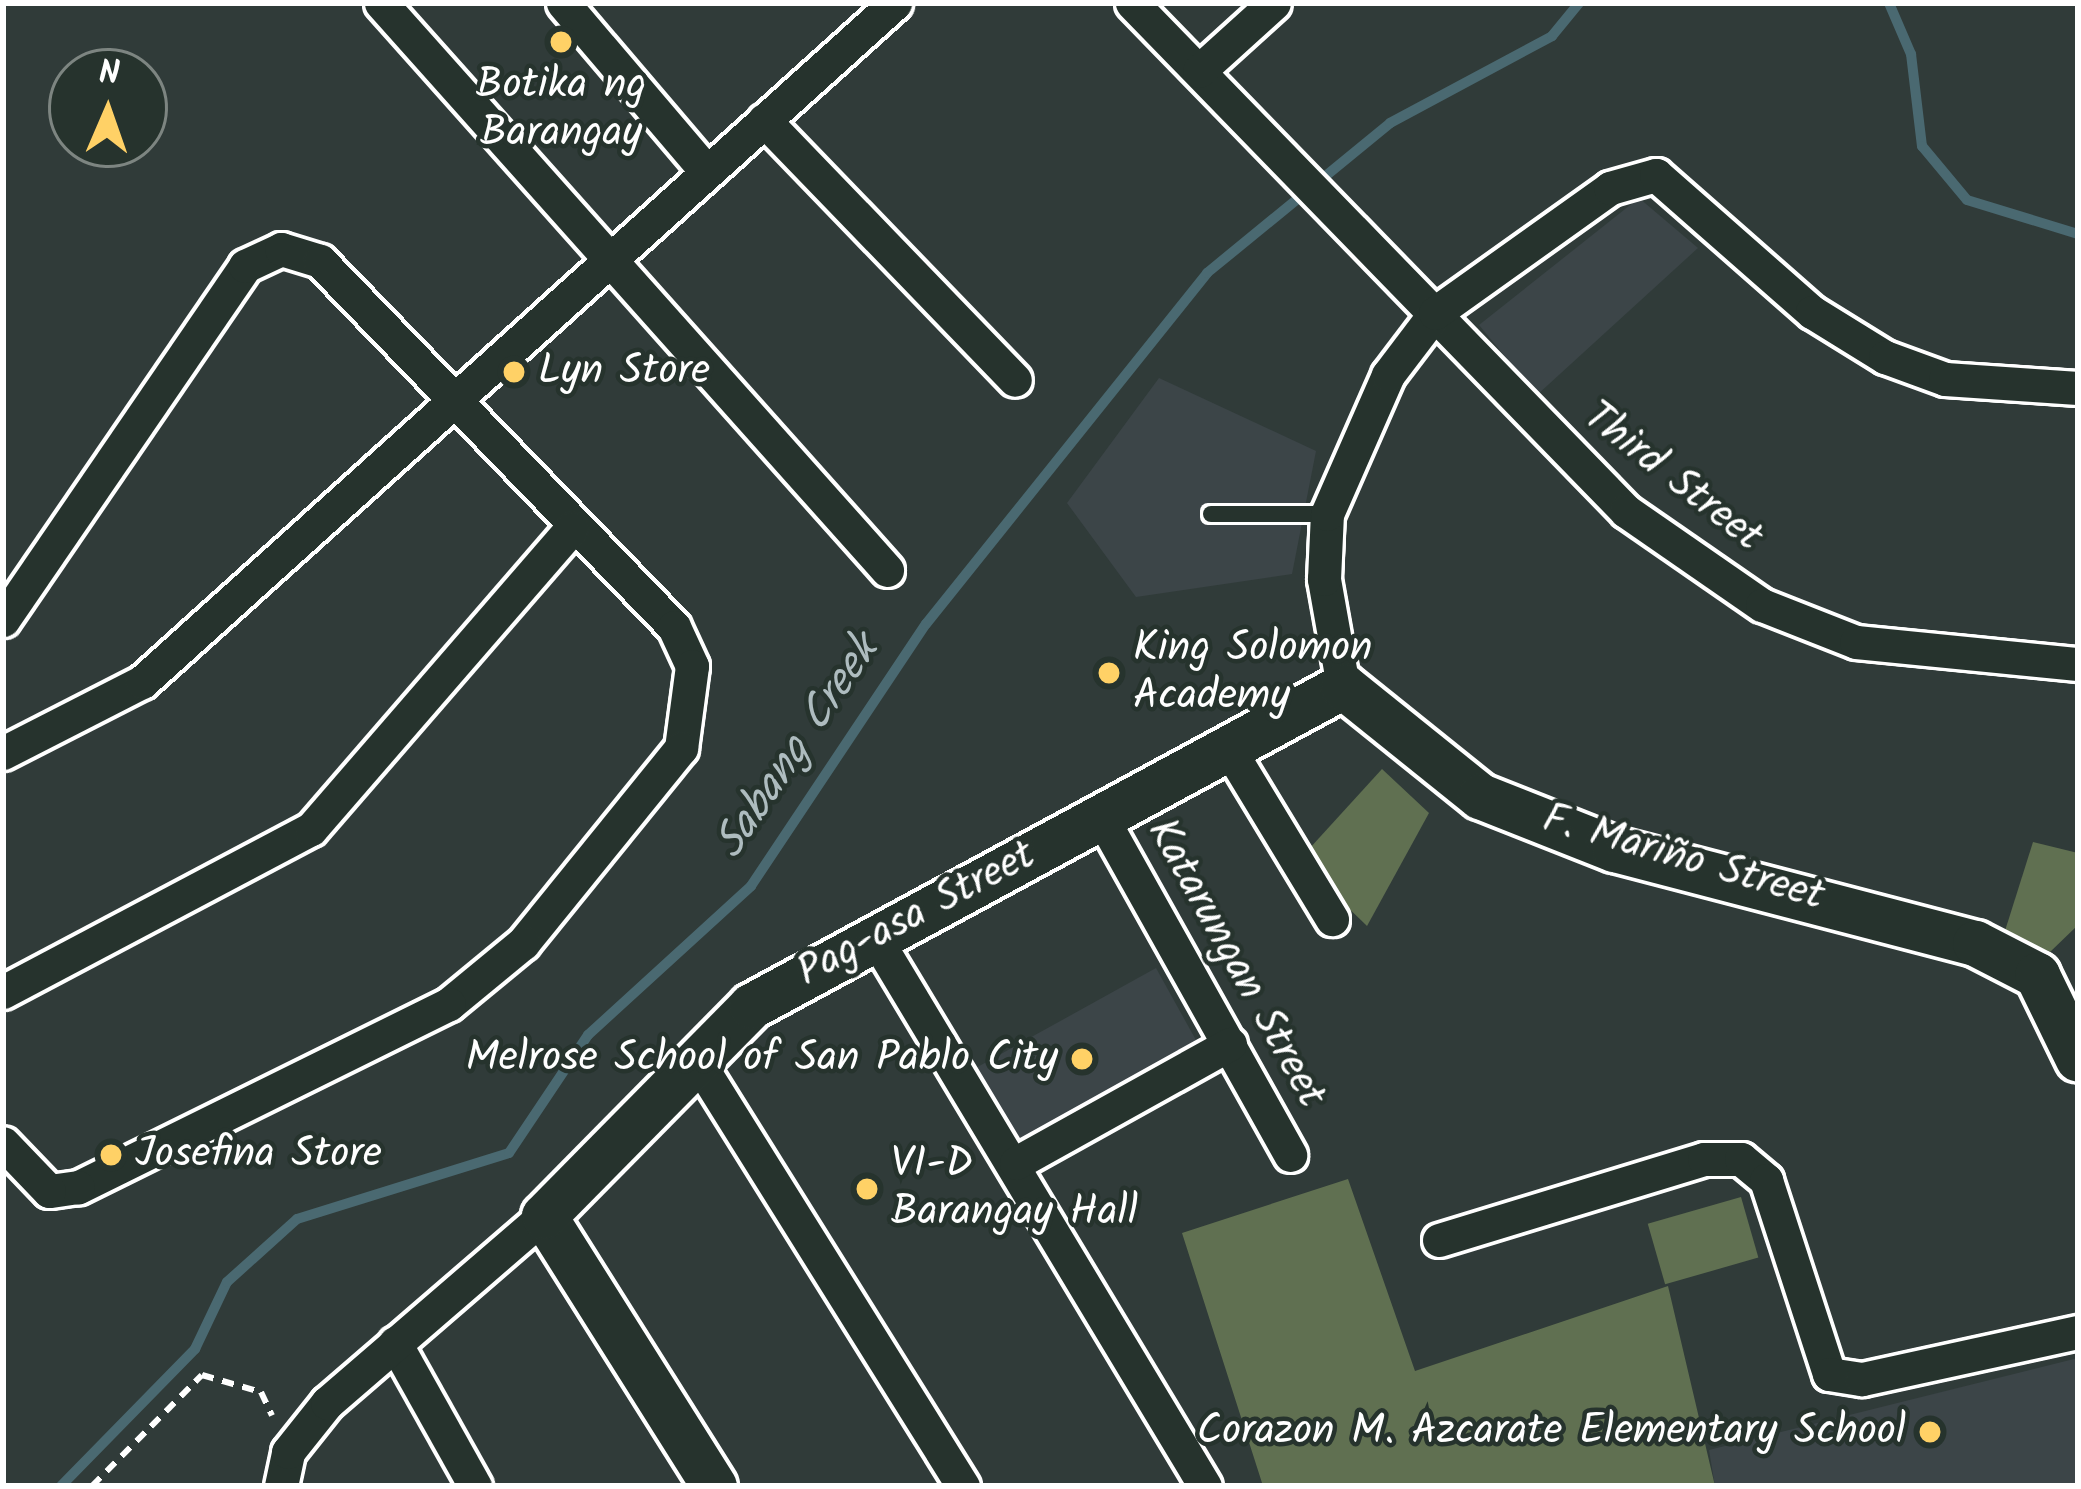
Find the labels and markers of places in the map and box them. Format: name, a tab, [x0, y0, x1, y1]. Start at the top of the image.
marker: Botika ng Barangay	[548, 29, 574, 55]
place label: Botika ng Barangay	[476, 61, 646, 160]
place label: Lyn Store	[538, 347, 710, 397]
marker: Lyn Store	[501, 359, 527, 385]
place label: King Solomon Academy	[1133, 624, 1372, 722]
marker: King Solomon Academy	[1096, 660, 1122, 686]
place label: Melrose School of San Pablo City	[466, 1034, 1058, 1084]
marker: Melrose School of San Pablo City	[1069, 1046, 1095, 1072]
place label: Josefina Store	[135, 1130, 382, 1180]
place label: VI-D Barangay Hall	[891, 1140, 1138, 1238]
marker: Josefina Store	[98, 1142, 124, 1168]
marker: VI-D Barangay Hall	[854, 1176, 880, 1202]
place label: Corazon M. Azcarate Elementary School	[1197, 1407, 1906, 1457]
marker: Corazon M. Azcarate Elementary School	[1917, 1419, 1943, 1445]

